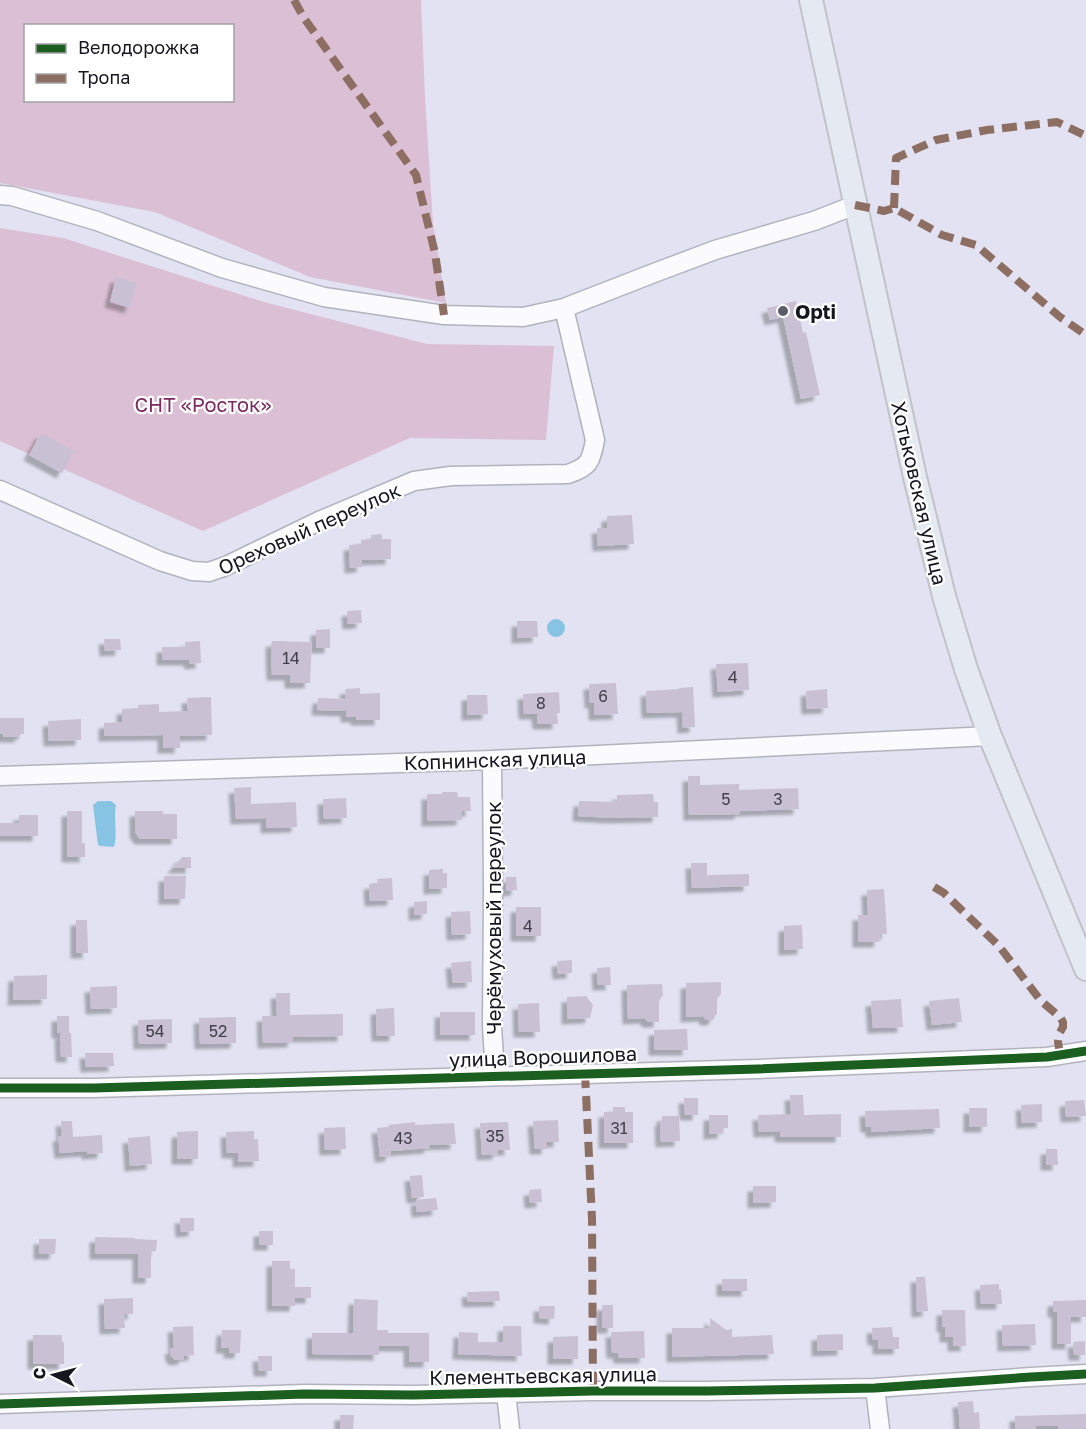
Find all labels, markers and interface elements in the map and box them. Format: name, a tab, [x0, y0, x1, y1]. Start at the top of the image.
legend	[24, 24, 234, 102]
text: Велодорожка	[78, 36, 199, 58]
text: Тропа	[78, 66, 130, 88]
place label: Opti	[795, 299, 836, 323]
marker: Opti	[776, 304, 790, 318]
park label: СНТ «Росток»	[134, 392, 272, 416]
street label: Хотьковская улица	[887, 399, 953, 587]
street label: Ореховый переулок	[214, 477, 404, 579]
house number: 14	[282, 648, 300, 668]
house number: 4	[728, 667, 738, 687]
house number: 6	[598, 686, 608, 706]
house number: 8	[536, 693, 546, 713]
street label: Копнинская улица	[403, 744, 587, 774]
house number: 5	[721, 789, 731, 809]
house number: 3	[773, 789, 783, 809]
street label: Черёмуховый переулок	[481, 801, 505, 1035]
house number: 4	[523, 916, 533, 936]
house number: 54	[145, 1021, 165, 1041]
house number: 52	[209, 1021, 227, 1041]
street label: улица Ворошилова	[449, 1041, 637, 1071]
house number: 31	[610, 1118, 628, 1138]
house number: 35	[486, 1126, 504, 1146]
house number: 43	[393, 1128, 413, 1148]
north arrow	[24, 1345, 84, 1405]
street label: Клементьевская улица	[429, 1361, 657, 1389]
text: С	[29, 1367, 50, 1380]

